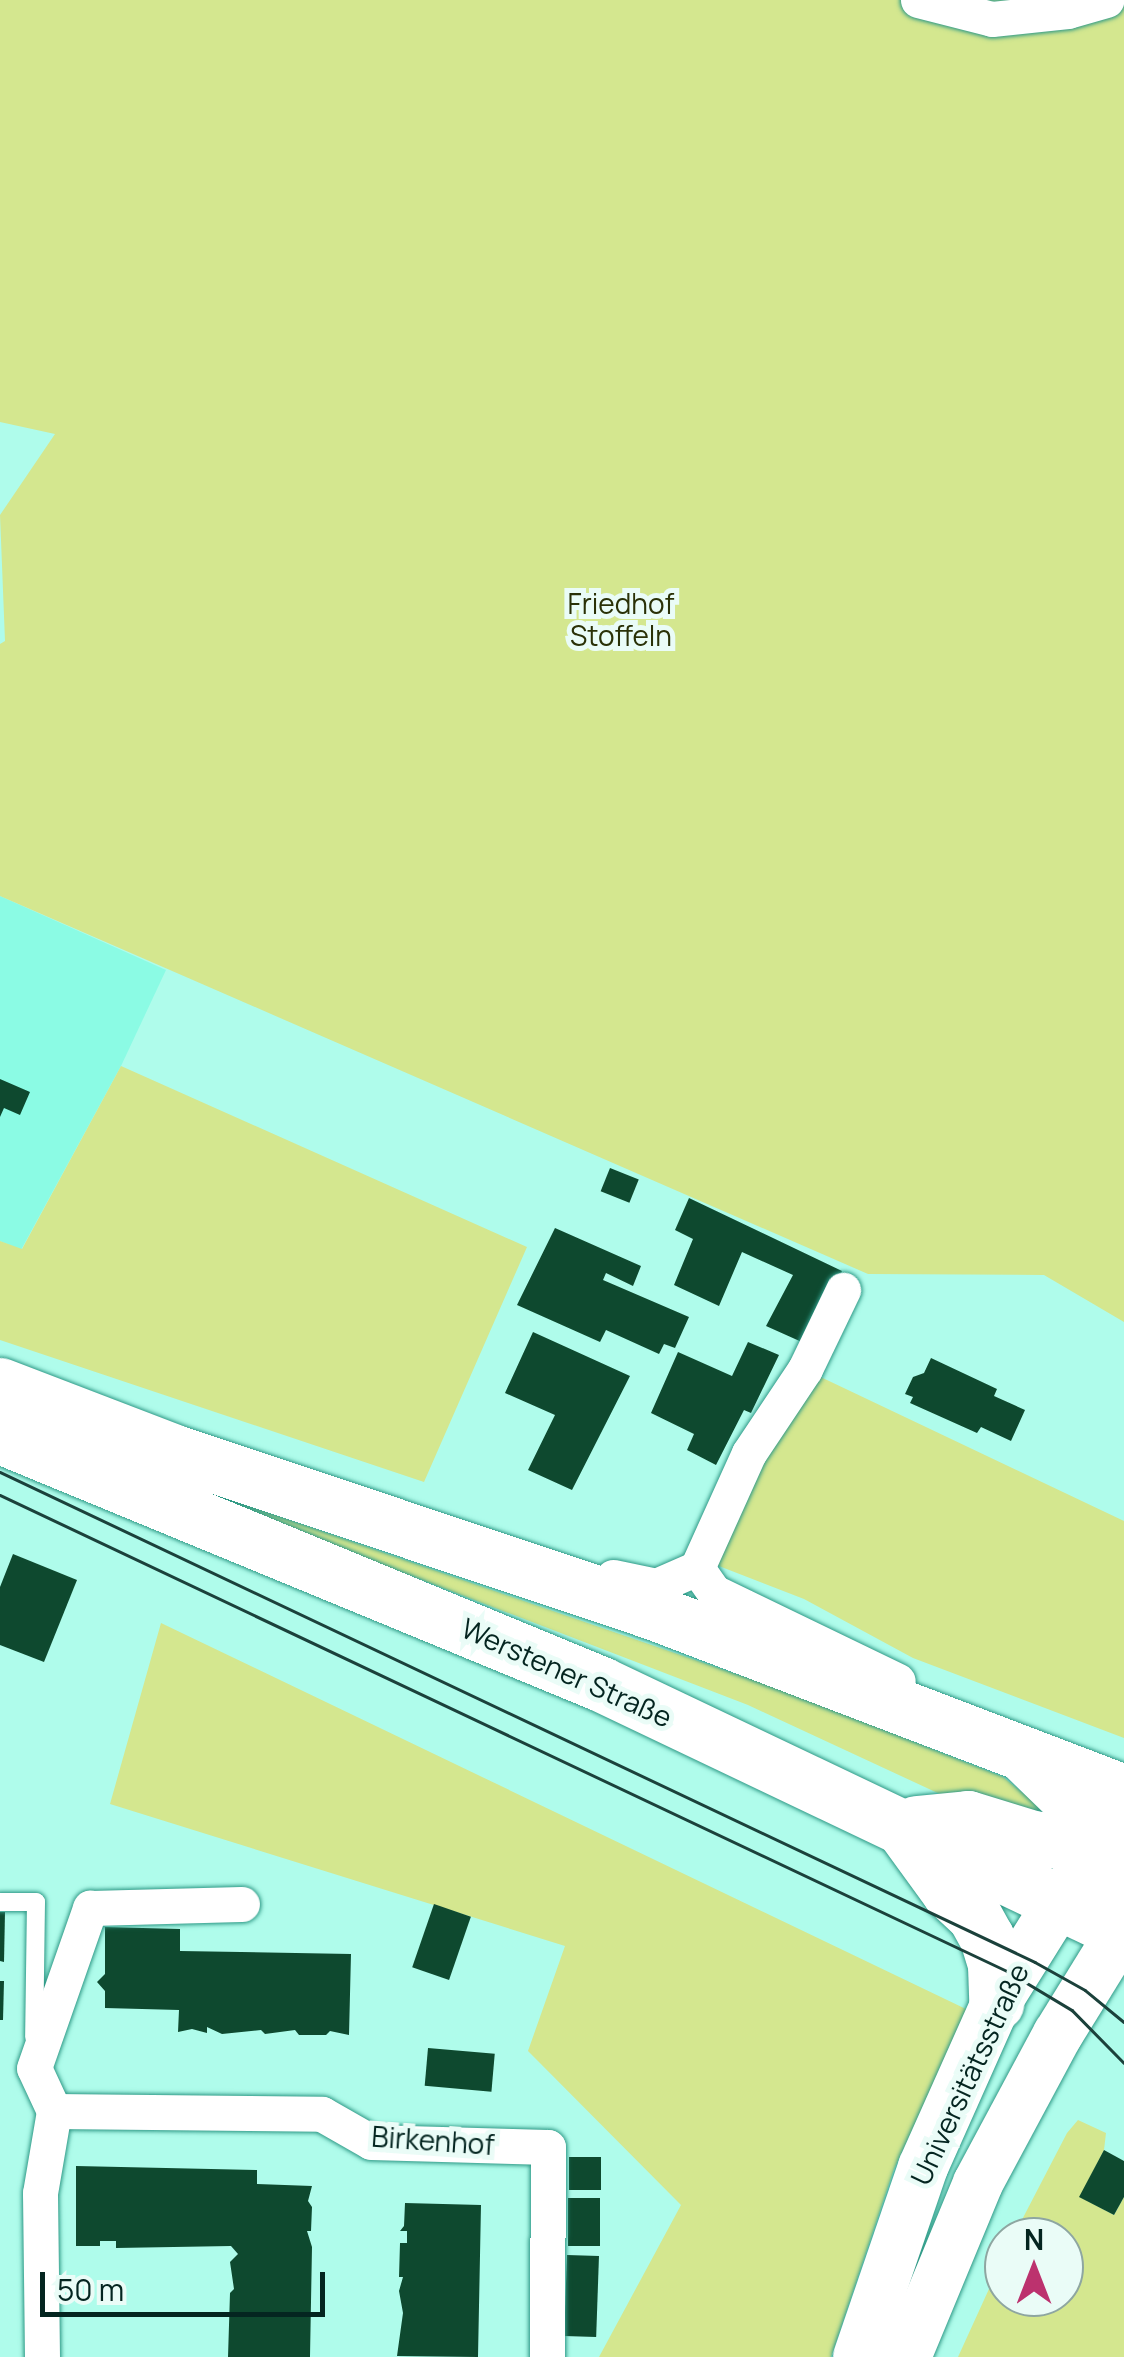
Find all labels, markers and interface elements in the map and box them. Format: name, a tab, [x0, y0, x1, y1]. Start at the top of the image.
park label: Friedhof Stoffeln	[568, 586, 674, 652]
street label: Werstener Straße	[456, 1610, 678, 1734]
street label: Universitätsstraße	[903, 1958, 1035, 2190]
street label: Birkenhof	[370, 2119, 496, 2161]
north arrow	[984, 2217, 1084, 2317]
text: N	[1024, 2220, 1044, 2258]
scale bar	[45, 2252, 330, 2314]
text: 50 m	[57, 2269, 124, 2310]

